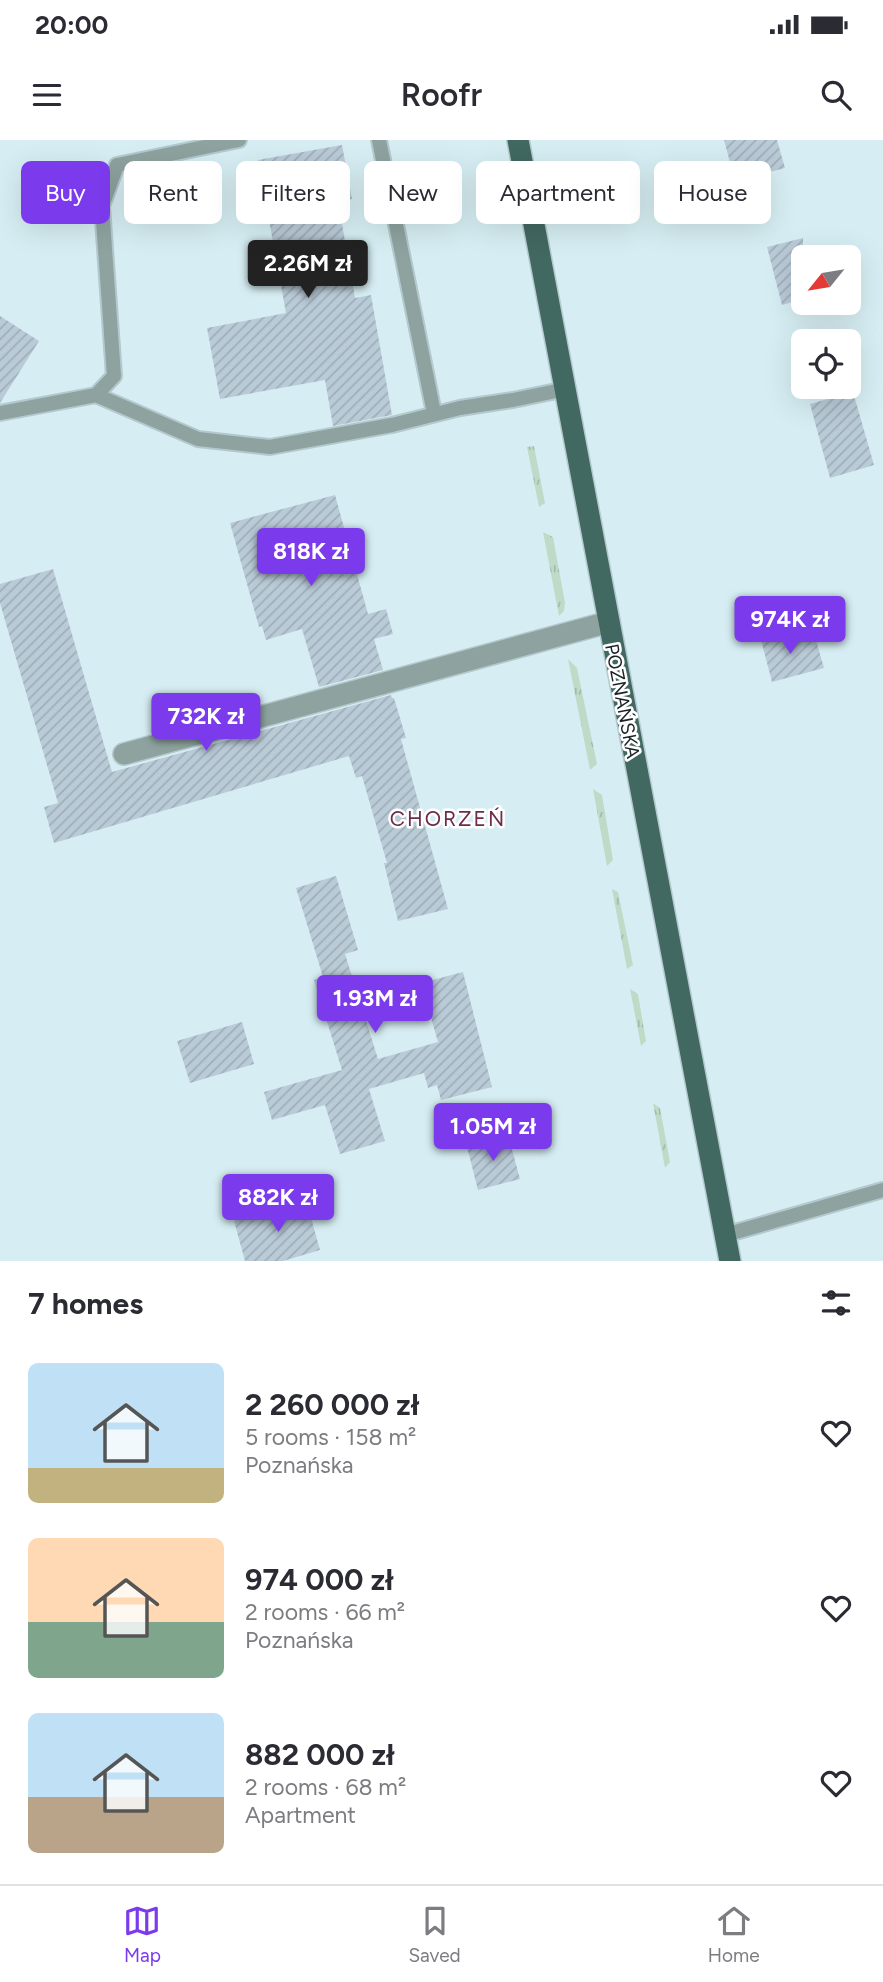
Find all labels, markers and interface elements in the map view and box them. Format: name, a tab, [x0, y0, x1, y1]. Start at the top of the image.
text: 20:00	[35, 9, 108, 41]
icon: menu	[28, 76, 66, 114]
text: Roofr	[401, 76, 482, 114]
icon: search	[817, 76, 855, 114]
chip: Buy	[21, 161, 110, 224]
chip: Rent	[124, 161, 222, 224]
chip: Filters	[236, 161, 350, 224]
chip: New	[364, 161, 462, 224]
chip: Apartment	[476, 161, 640, 224]
chip: House	[654, 161, 771, 224]
pin: 2.26M zł	[236, 240, 380, 300]
north arrow	[791, 245, 861, 315]
map controls	[791, 245, 861, 399]
text: 2.26M zł	[264, 249, 352, 277]
button: locate	[791, 329, 861, 399]
pin: 818K zł	[246, 528, 376, 588]
text: 818K zł	[273, 537, 349, 565]
pin: 974K zł	[725, 596, 855, 656]
text: 974K zł	[750, 605, 830, 633]
street label: POZNAŃSKA	[600, 642, 645, 761]
pin: 732K zł	[141, 694, 271, 753]
text: 732K zł	[167, 702, 245, 730]
district label: CHORZEŃ	[390, 806, 506, 831]
pin: 1.93M zł	[303, 976, 447, 1035]
text: 1.93M zł	[333, 984, 417, 1012]
pin: 1.05M zł	[421, 1104, 565, 1163]
text: 1.05M zł	[450, 1112, 536, 1140]
pin: 882K zł	[213, 1174, 343, 1234]
text: 882K zł	[238, 1183, 318, 1211]
icon: filters	[817, 1284, 855, 1322]
text: 7 homes	[28, 1285, 143, 1322]
text: 2 260 000 zł	[245, 1386, 419, 1423]
icon: home	[84, 1391, 168, 1475]
icon: heart	[817, 1414, 855, 1452]
text: 5 rooms · 158 m²	[245, 1423, 416, 1451]
text: Poznańska	[245, 1451, 353, 1479]
text: 974 000 zł	[245, 1561, 394, 1598]
icon: home	[84, 1566, 168, 1650]
icon: heart	[817, 1589, 855, 1627]
text: 2 rooms · 66 m²	[245, 1598, 405, 1626]
text: Poznańska	[245, 1626, 353, 1654]
text: 882 000 zł	[245, 1736, 395, 1773]
icon: home	[84, 1741, 168, 1825]
icon: heart	[817, 1764, 855, 1802]
text: 2 rooms · 68 m²	[245, 1773, 406, 1801]
text: Apartment	[245, 1801, 356, 1829]
tab: Map	[123, 1902, 161, 1967]
tab: Saved	[408, 1902, 461, 1967]
tab: Home	[708, 1902, 760, 1967]

